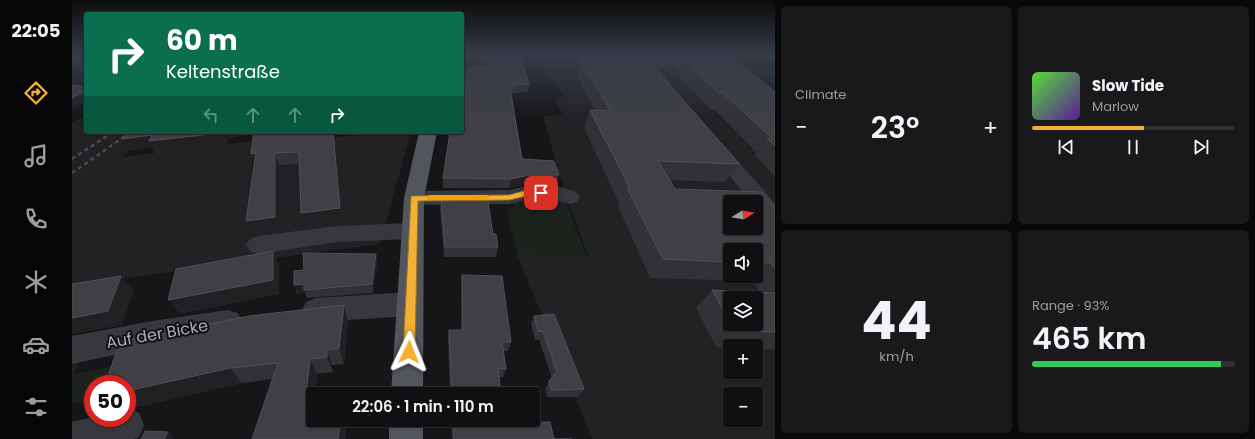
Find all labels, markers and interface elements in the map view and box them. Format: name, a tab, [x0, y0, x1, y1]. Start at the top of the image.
text: 22:05	[11, 18, 61, 43]
text: 60 m	[166, 21, 238, 60]
icon: right	[100, 28, 152, 80]
text: Keltenstraße	[166, 59, 280, 84]
text: Slow Tide	[1092, 75, 1164, 96]
icon: directions	[22, 79, 50, 107]
text: Climate	[795, 85, 846, 104]
text: Marlow	[1092, 97, 1139, 116]
icon: left	[200, 104, 222, 126]
icon: ahead	[242, 104, 264, 126]
icon: ahead	[284, 104, 306, 126]
icon: right	[326, 104, 348, 126]
text: 23°	[871, 106, 919, 149]
text: −	[795, 112, 807, 143]
text: +	[983, 112, 998, 143]
icon: previous	[1055, 136, 1077, 158]
icon: pause	[1122, 136, 1144, 158]
icon: next	[1190, 136, 1212, 158]
icon: music	[22, 142, 50, 170]
pin	[524, 176, 558, 210]
icon: arrive	[530, 182, 552, 204]
north arrow	[723, 195, 763, 235]
map controls	[723, 195, 763, 427]
icon: phone	[22, 205, 50, 233]
button: sound	[723, 243, 763, 283]
icon: climate	[22, 268, 50, 296]
text: 44	[861, 284, 932, 357]
button: layers	[723, 291, 763, 331]
text: Range · 93%	[1032, 296, 1109, 315]
street label: Auf der Bicke	[104, 314, 210, 354]
text: 465 km	[1032, 317, 1146, 360]
icon: car	[22, 331, 50, 359]
position arrow	[388, 331, 430, 373]
button: +	[723, 339, 763, 379]
text: km/h	[879, 347, 914, 366]
speed limit sign: 50	[84, 375, 136, 427]
button: −	[723, 387, 763, 427]
icon: filters	[22, 393, 50, 421]
text: 22:06 · 1 min · 110 m	[352, 396, 494, 417]

